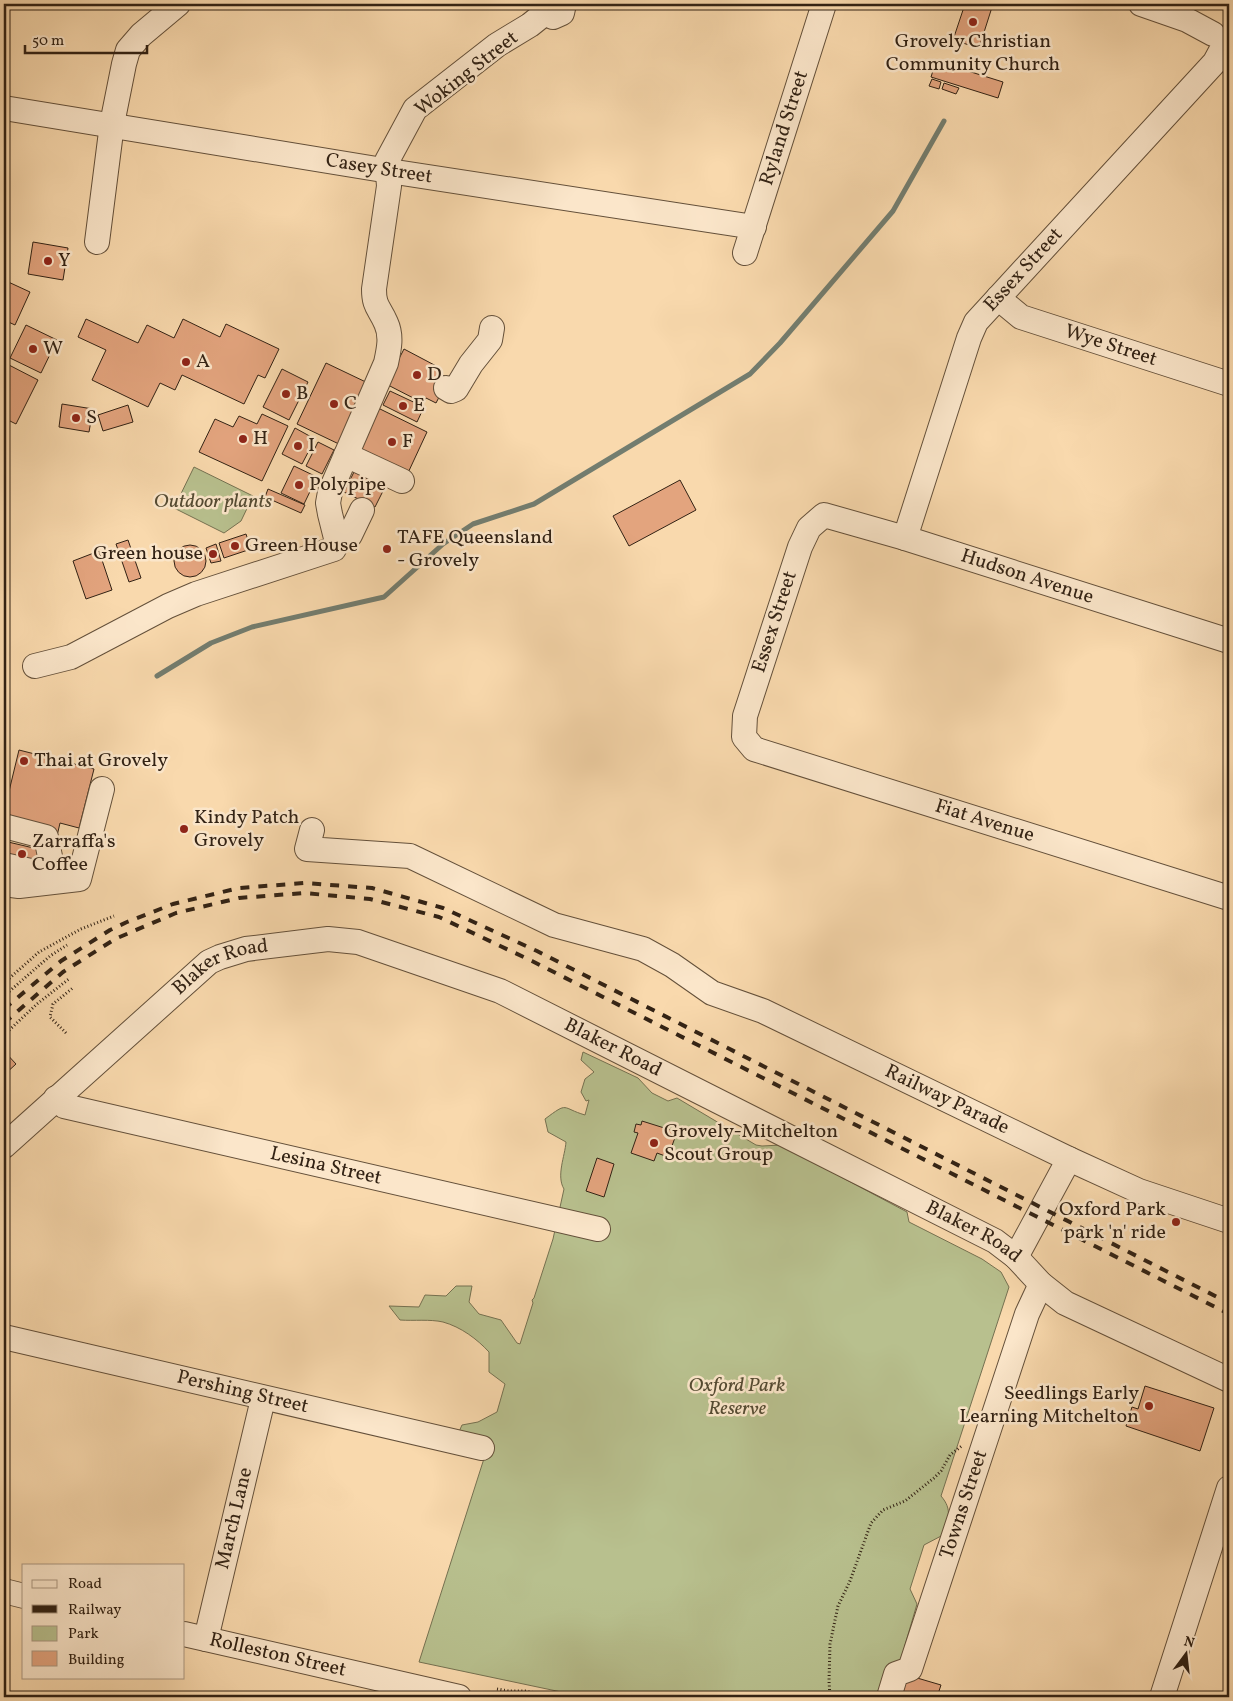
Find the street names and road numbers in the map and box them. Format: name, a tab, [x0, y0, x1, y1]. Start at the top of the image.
street label: Woking Street	[409, 25, 525, 123]
street label: Ryland Street	[753, 67, 816, 189]
street label: Casey Street	[324, 147, 434, 191]
street label: Essex Street	[978, 222, 1070, 318]
street label: Wye Street	[1061, 318, 1161, 374]
street label: Hudson Avenue	[957, 542, 1097, 612]
street label: Essex Street	[745, 568, 805, 676]
street label: Fiat Avenue	[931, 793, 1038, 850]
street label: Blaker Road	[167, 932, 270, 1002]
street label: Blaker Road	[559, 1012, 666, 1084]
street label: Railway Parade	[880, 1058, 1014, 1142]
street label: Lesina Street	[267, 1140, 384, 1193]
street label: Blaker Road	[921, 1194, 1027, 1270]
street label: Pershing Street	[174, 1364, 311, 1421]
street label: Towns Street	[933, 1446, 995, 1563]
street label: March Lane	[209, 1465, 260, 1572]
street label: Rolleston Street	[206, 1626, 349, 1685]

